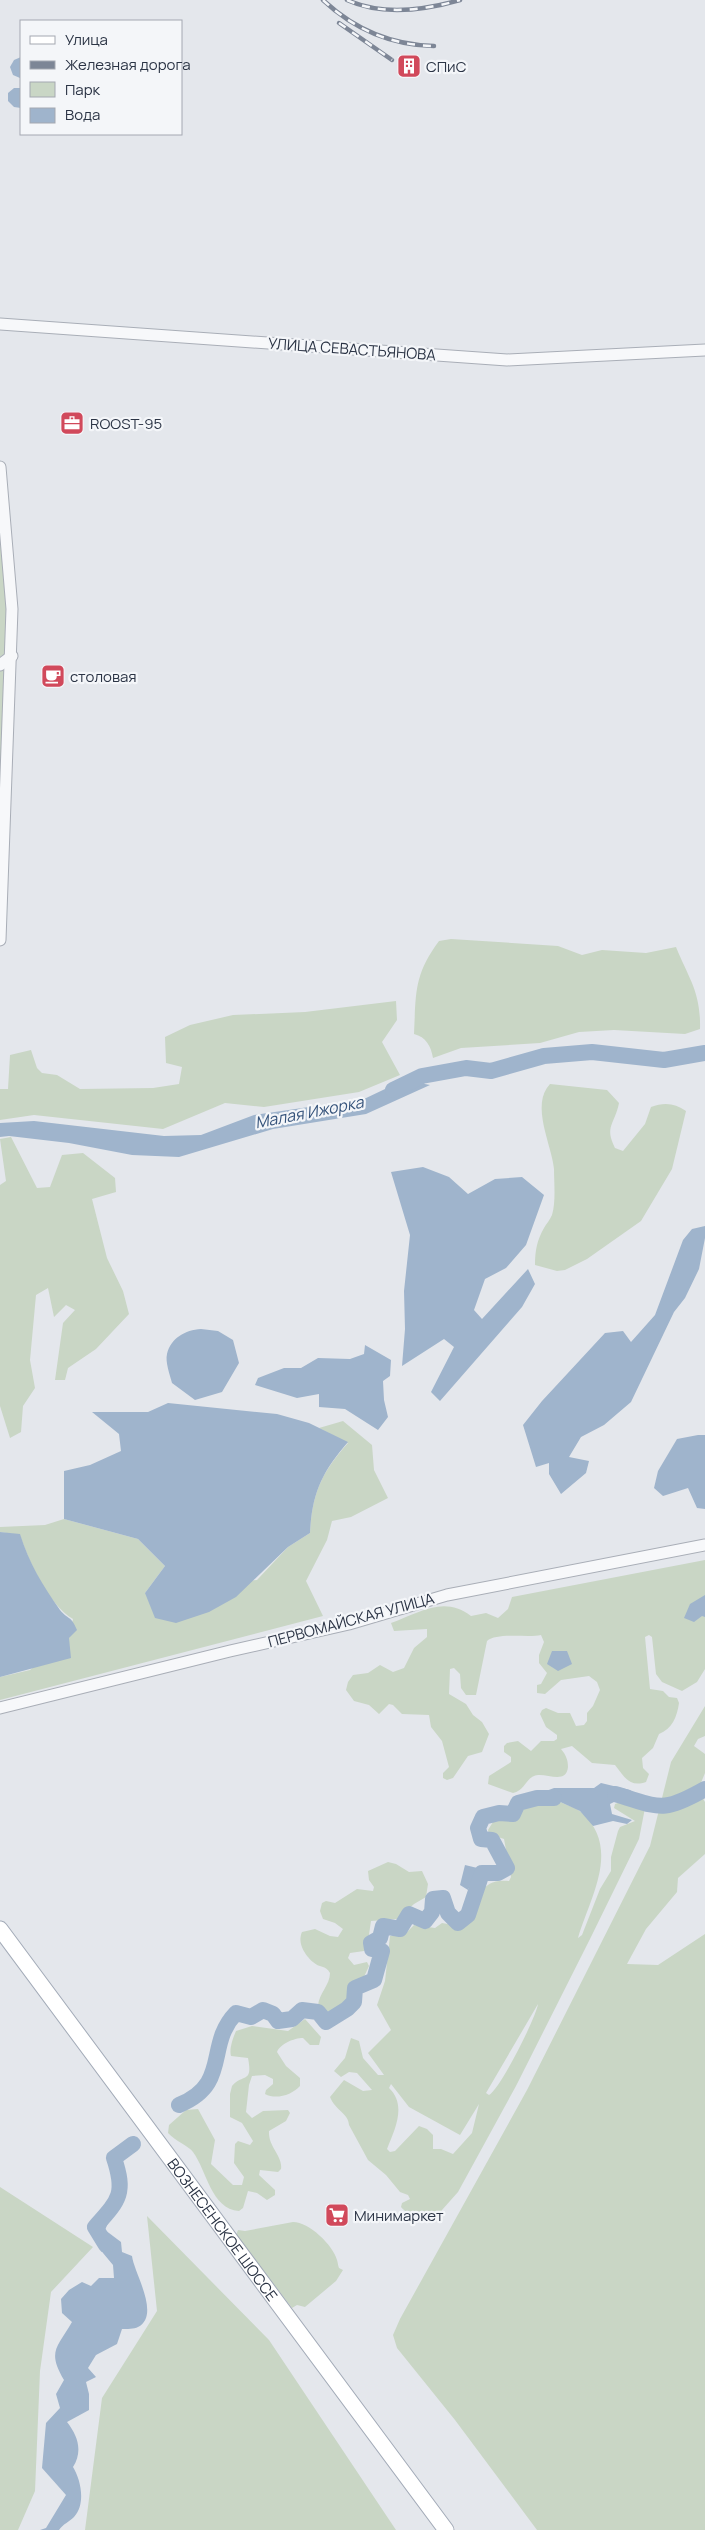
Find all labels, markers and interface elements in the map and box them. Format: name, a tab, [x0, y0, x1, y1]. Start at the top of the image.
legend	[20, 20, 182, 135]
text: Улица	[65, 29, 108, 50]
building icon: СПиС	[396, 53, 422, 79]
text: Железная дорога	[65, 54, 190, 75]
place label: СПиС	[426, 56, 467, 77]
text: Парк	[65, 79, 101, 100]
text: Вода	[65, 104, 100, 125]
street label: УЛИЦА СЕВАСТЬЯНОВА	[267, 333, 437, 365]
office icon: ROOST-95	[59, 410, 85, 436]
place label: ROOST-95	[90, 413, 162, 434]
cafe icon: столовая	[40, 663, 66, 689]
place label: столовая	[70, 666, 137, 687]
water label: Малая Ижорка	[253, 1090, 366, 1133]
street label: ПЕРВОМАЙСКАЯ УЛИЦА	[266, 1588, 437, 1652]
street label: ВОЗНЕСЕНСКОЕ ШОССЕ	[163, 2154, 283, 2305]
supermarket icon: Минимаркет	[324, 2202, 350, 2228]
place label: Минимаркет	[354, 2205, 444, 2226]

